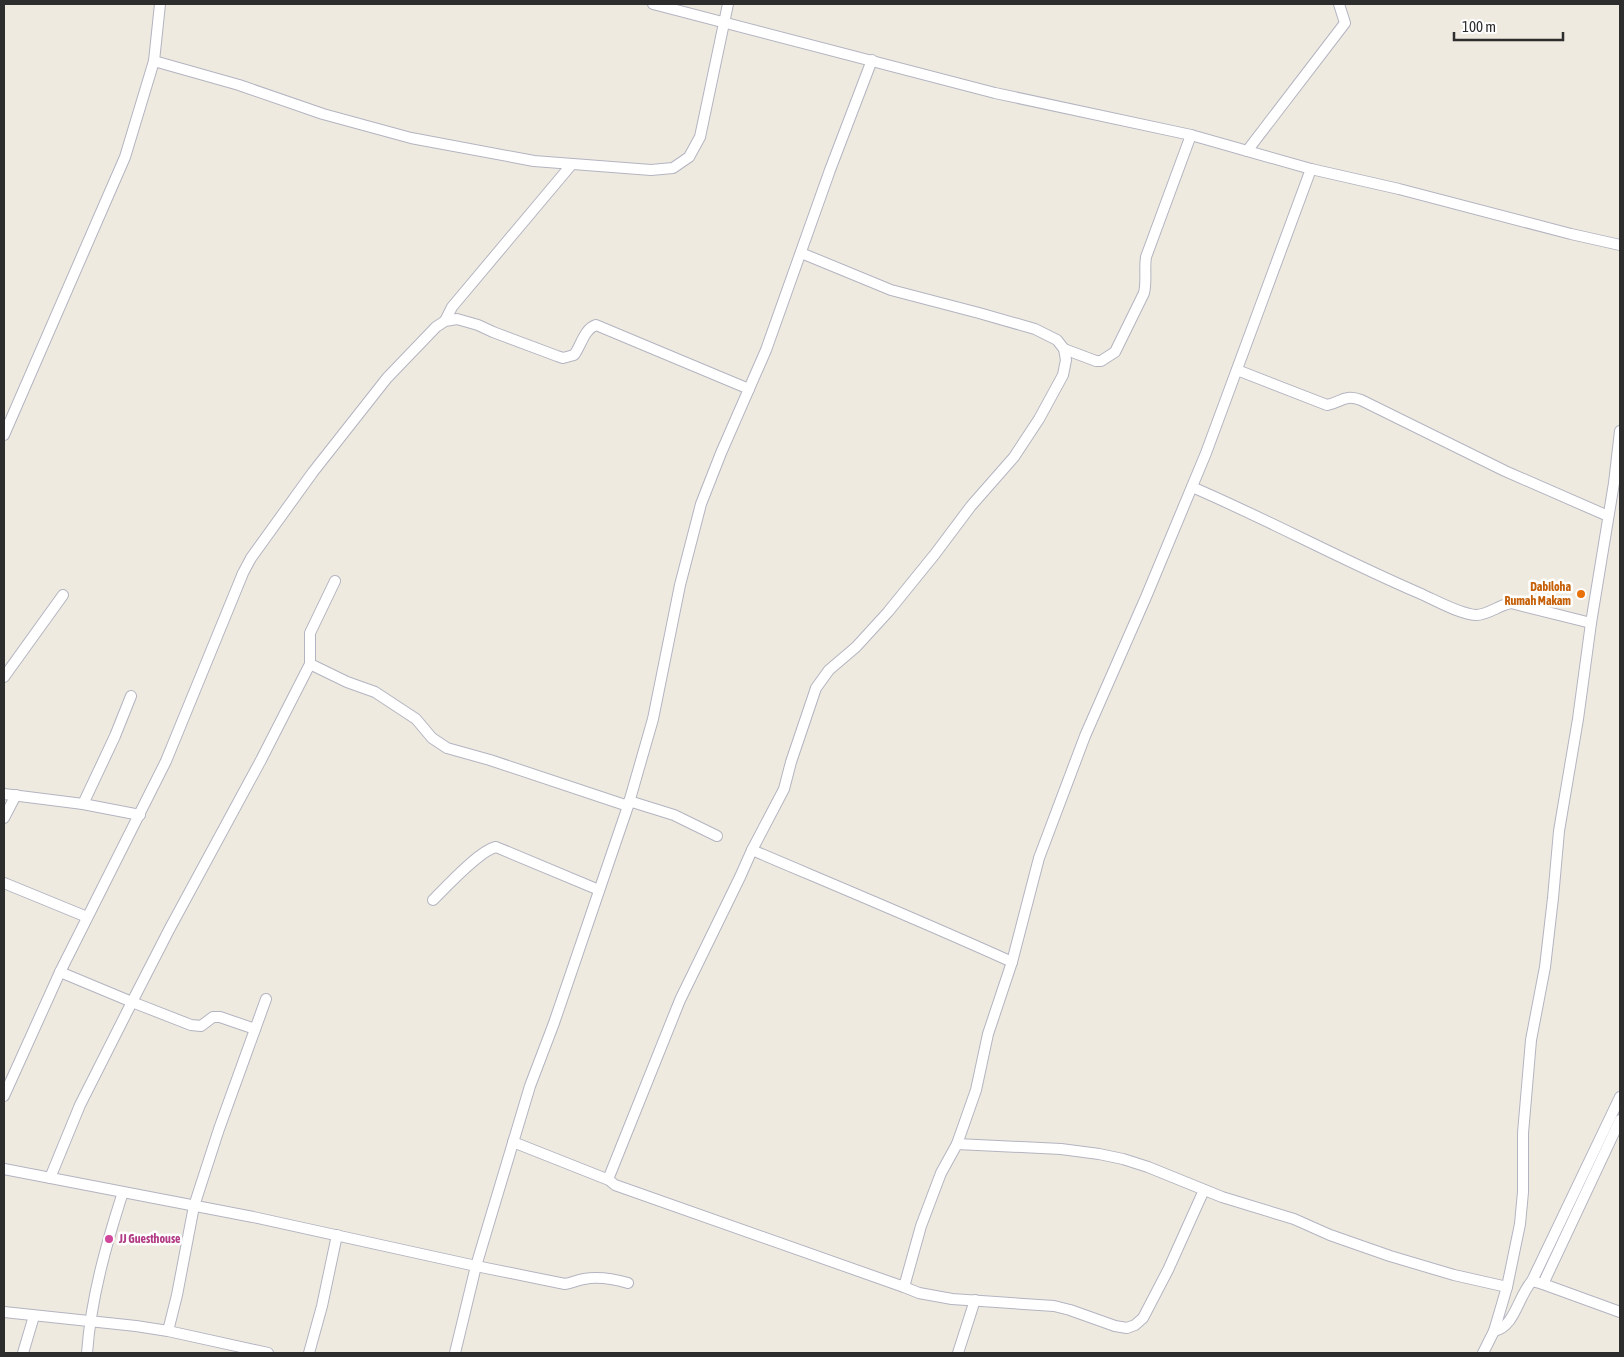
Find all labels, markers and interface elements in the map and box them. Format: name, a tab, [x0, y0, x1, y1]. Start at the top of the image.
scale bar	[1454, 10, 1563, 42]
text: 100 m	[1462, 18, 1496, 35]
place label: Dabiloha Rumah Makam	[1504, 580, 1571, 608]
marker: Dabiloha Rumah Makam	[1575, 588, 1587, 600]
place label: JJ Guesthouse	[118, 1232, 181, 1246]
marker: JJ Guesthouse	[103, 1233, 115, 1245]

